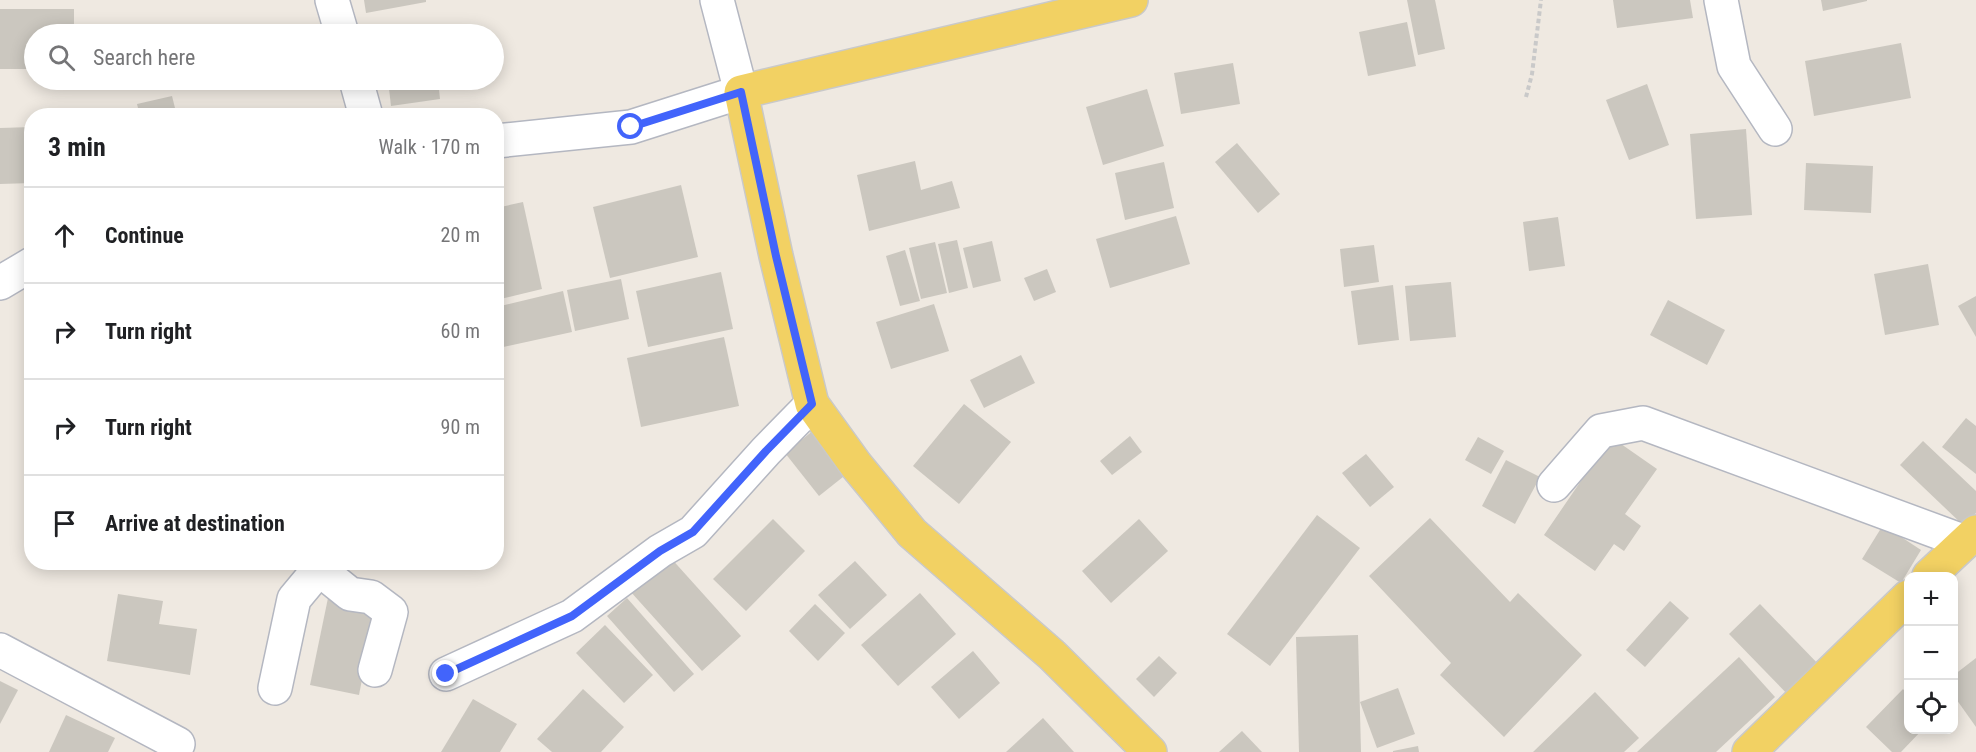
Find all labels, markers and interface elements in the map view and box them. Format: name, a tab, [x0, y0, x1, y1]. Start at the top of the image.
search box	[24, 24, 504, 90]
icon: search	[45, 41, 78, 74]
text: Search here	[93, 45, 195, 70]
route start	[617, 113, 643, 139]
text: 3 min	[48, 132, 106, 162]
text: Walk · 170 m	[379, 135, 480, 159]
icon: ahead	[48, 219, 81, 252]
text: Continue	[105, 223, 184, 248]
text: 20 m	[441, 223, 480, 247]
icon: right	[48, 315, 81, 348]
text: Turn right	[105, 319, 192, 344]
text: 60 m	[441, 319, 480, 343]
icon: right	[48, 411, 81, 444]
text: Turn right	[105, 415, 192, 440]
text: 90 m	[441, 415, 480, 439]
icon: arrive	[48, 507, 81, 540]
text: Arrive at destination	[105, 511, 285, 536]
map controls	[1904, 572, 1958, 734]
button: +	[1904, 572, 1958, 626]
button: −	[1904, 626, 1958, 680]
route end	[432, 660, 458, 686]
button: locate	[1904, 680, 1958, 734]

